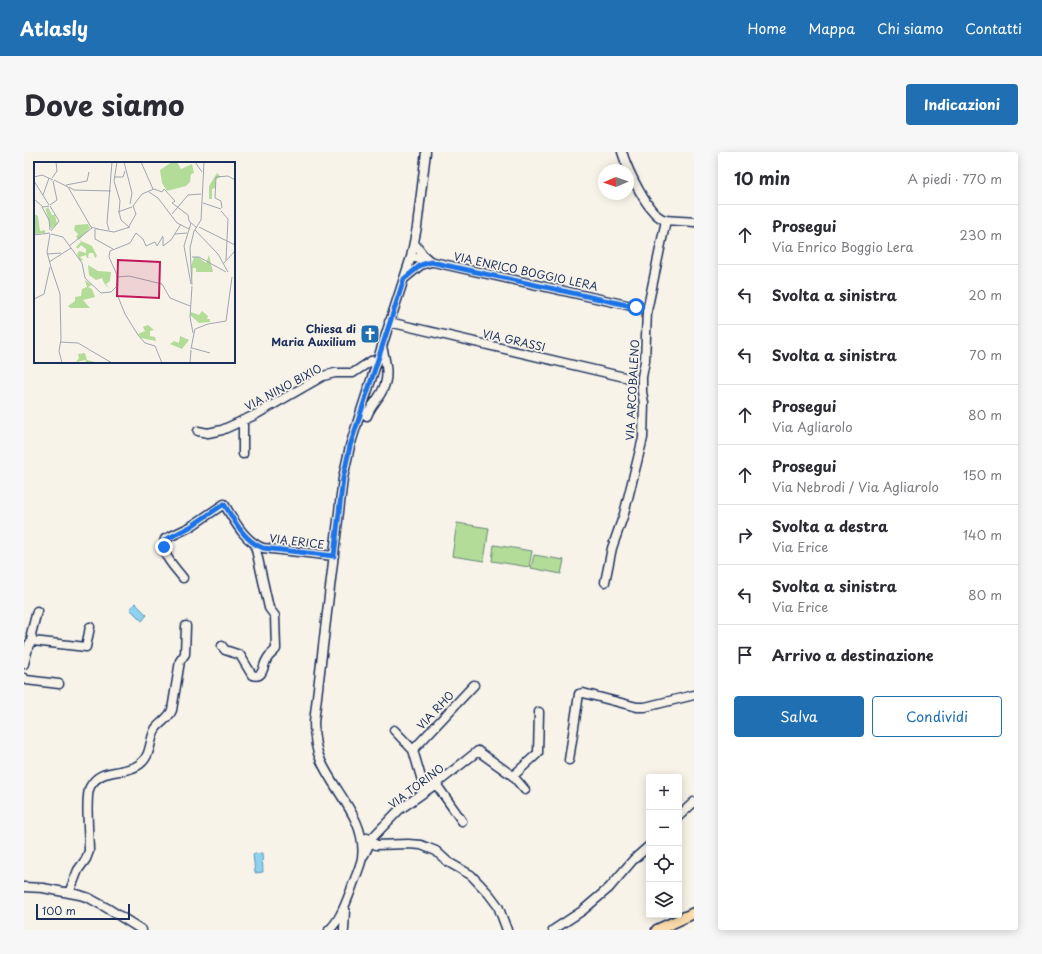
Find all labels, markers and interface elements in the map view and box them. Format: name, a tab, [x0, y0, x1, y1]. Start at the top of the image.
text: Atlasly	[20, 14, 88, 42]
text: Home	[748, 18, 786, 39]
text: Mappa	[808, 18, 855, 39]
text: Chi siamo	[877, 18, 943, 39]
text: Contatti	[965, 18, 1022, 39]
text: Dove siamo	[24, 83, 185, 126]
button: Indicazioni	[906, 84, 1018, 125]
inset map	[34, 162, 235, 363]
north arrow	[598, 164, 634, 200]
text: 10 min	[734, 165, 790, 191]
text: A piedi · 770 m	[907, 169, 1002, 188]
text: Prosegui	[772, 214, 836, 237]
icon: ahead	[734, 224, 756, 246]
text: 230 m	[960, 225, 1002, 244]
text: Via Enrico Boggio Lera	[772, 237, 914, 256]
street label: VIA ENRICO BOGGIO LERA	[452, 247, 600, 295]
text: Svolta a sinistra	[772, 283, 897, 306]
icon: left	[734, 284, 756, 306]
text: 20 m	[968, 285, 1002, 304]
route start	[627, 298, 645, 316]
place label: Chiesa di Maria Auxilium	[271, 320, 356, 350]
church icon: Chiesa di Maria Auxilium	[359, 323, 381, 345]
street label: VIA GRASSI	[481, 324, 547, 356]
street label: VIA ARCOBALENO	[621, 339, 643, 441]
text: Svolta a sinistra	[772, 343, 897, 366]
icon: left	[734, 344, 756, 366]
text: 70 m	[969, 345, 1002, 364]
street label: VIA NINO BIXIO	[241, 360, 325, 414]
text: Prosegui	[772, 394, 836, 417]
icon: ahead	[734, 404, 756, 426]
text: 80 m	[968, 405, 1002, 424]
text: Via Agliarolo	[772, 417, 853, 436]
text: Prosegui	[772, 454, 836, 477]
icon: ahead	[734, 464, 756, 486]
text: 150 m	[963, 465, 1002, 484]
text: Via Nebrodi / Via Agliarolo	[772, 477, 939, 496]
text: Svolta a destra	[772, 514, 888, 537]
icon: right	[734, 524, 756, 546]
text: 140 m	[963, 525, 1002, 544]
street label: VIA ERICE	[269, 529, 325, 553]
text: Via Erice	[772, 537, 828, 556]
route end	[155, 538, 173, 556]
text: Svolta a sinistra	[772, 574, 897, 597]
icon: left	[734, 584, 756, 606]
text: 80 m	[968, 585, 1002, 604]
text: Via Erice	[772, 597, 828, 616]
text: Arrivo a destinazione	[772, 643, 934, 666]
icon: arrive	[734, 644, 756, 666]
street label: VIA RHO	[412, 687, 458, 733]
button: Salva	[734, 696, 864, 737]
button: Condividi	[872, 696, 1002, 737]
street label: VIA TORINO	[385, 759, 447, 813]
map controls	[646, 774, 682, 918]
button: +	[646, 774, 682, 810]
button: −	[646, 810, 682, 846]
button: locate	[646, 846, 682, 882]
button: layers	[646, 882, 682, 918]
scale bar	[36, 902, 130, 921]
text: 100 m	[42, 902, 76, 919]

